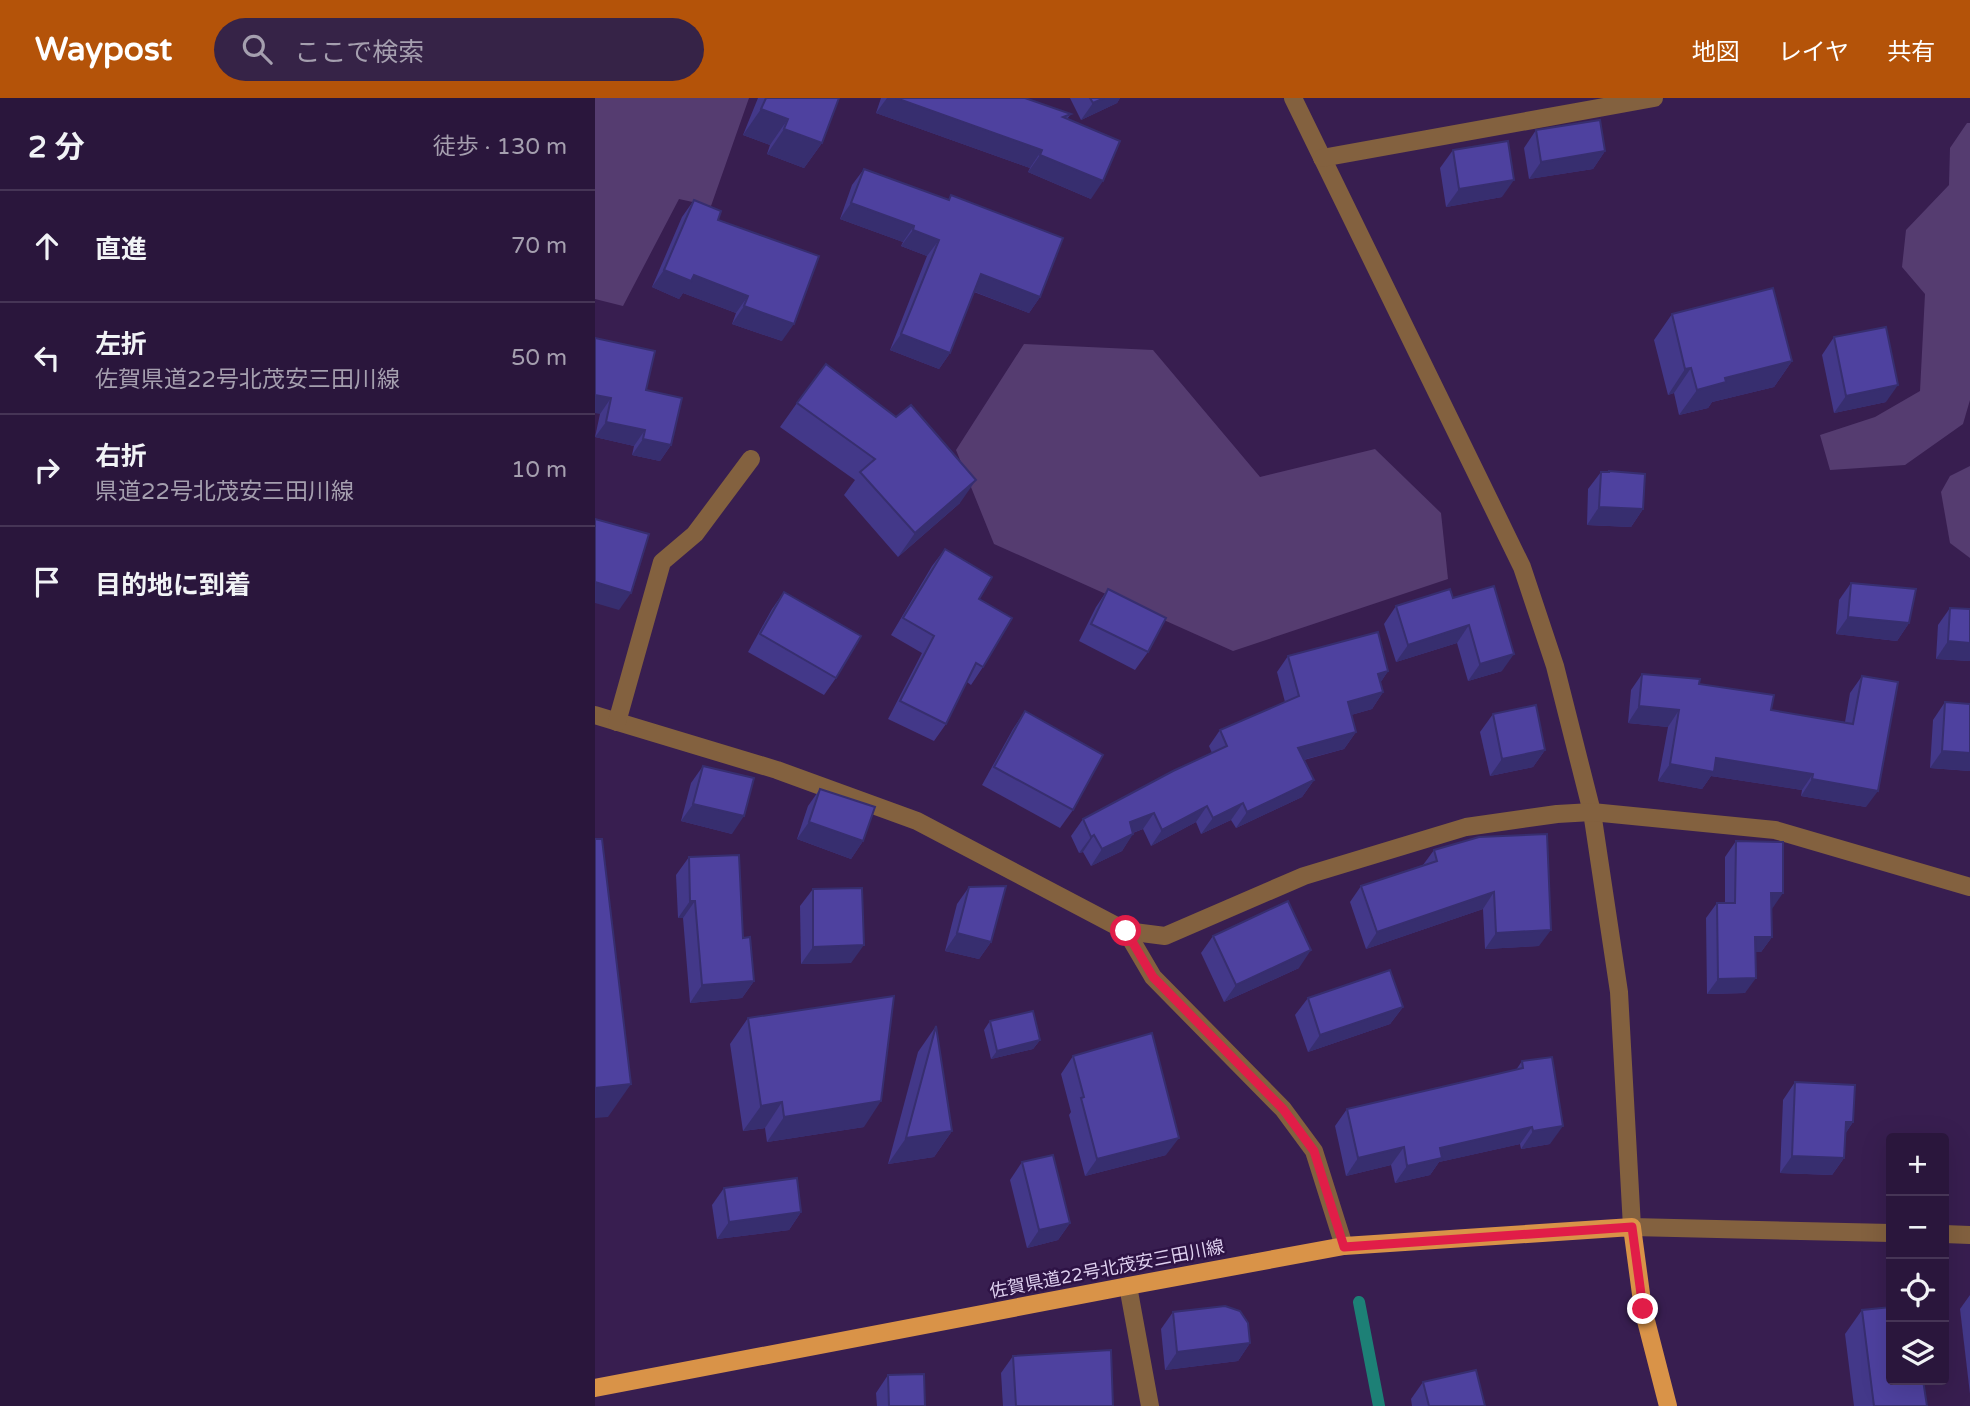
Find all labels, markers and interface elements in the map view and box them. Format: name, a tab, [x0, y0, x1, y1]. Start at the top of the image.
search box	[214, 18, 704, 81]
text: Waypost	[35, 30, 172, 69]
icon: search	[238, 30, 276, 68]
text: ここで検索	[294, 37, 424, 68]
text: 地図	[1692, 38, 1740, 67]
text: レイヤ	[1778, 38, 1849, 67]
text: 共有	[1887, 38, 1935, 67]
text: 2 分	[28, 129, 85, 166]
text: 徒歩 · 130 m	[433, 133, 567, 161]
icon: ahead	[28, 227, 66, 265]
text: 70 m	[511, 232, 567, 260]
text: 直進	[95, 234, 147, 265]
text: 左折	[95, 329, 147, 360]
icon: left	[28, 339, 66, 377]
text: 50 m	[511, 344, 567, 372]
text: 佐賀県道22号北茂安三田川線	[95, 366, 400, 394]
text: 右折	[95, 441, 147, 472]
icon: right	[28, 451, 66, 489]
text: 10 m	[511, 456, 567, 484]
text: 県道22号北茂安三田川線	[95, 478, 354, 506]
icon: arrive	[28, 563, 66, 601]
text: 目的地に到着	[95, 570, 251, 601]
route start	[1110, 915, 1141, 946]
map controls	[1886, 1133, 1949, 1385]
button: +	[1886, 1133, 1949, 1196]
button: −	[1886, 1196, 1949, 1259]
street label: 佐賀県道22号北茂安三田川線	[988, 1235, 1226, 1303]
button: locate	[1886, 1259, 1949, 1322]
route end	[1627, 1293, 1658, 1324]
button: layers	[1886, 1322, 1949, 1385]

